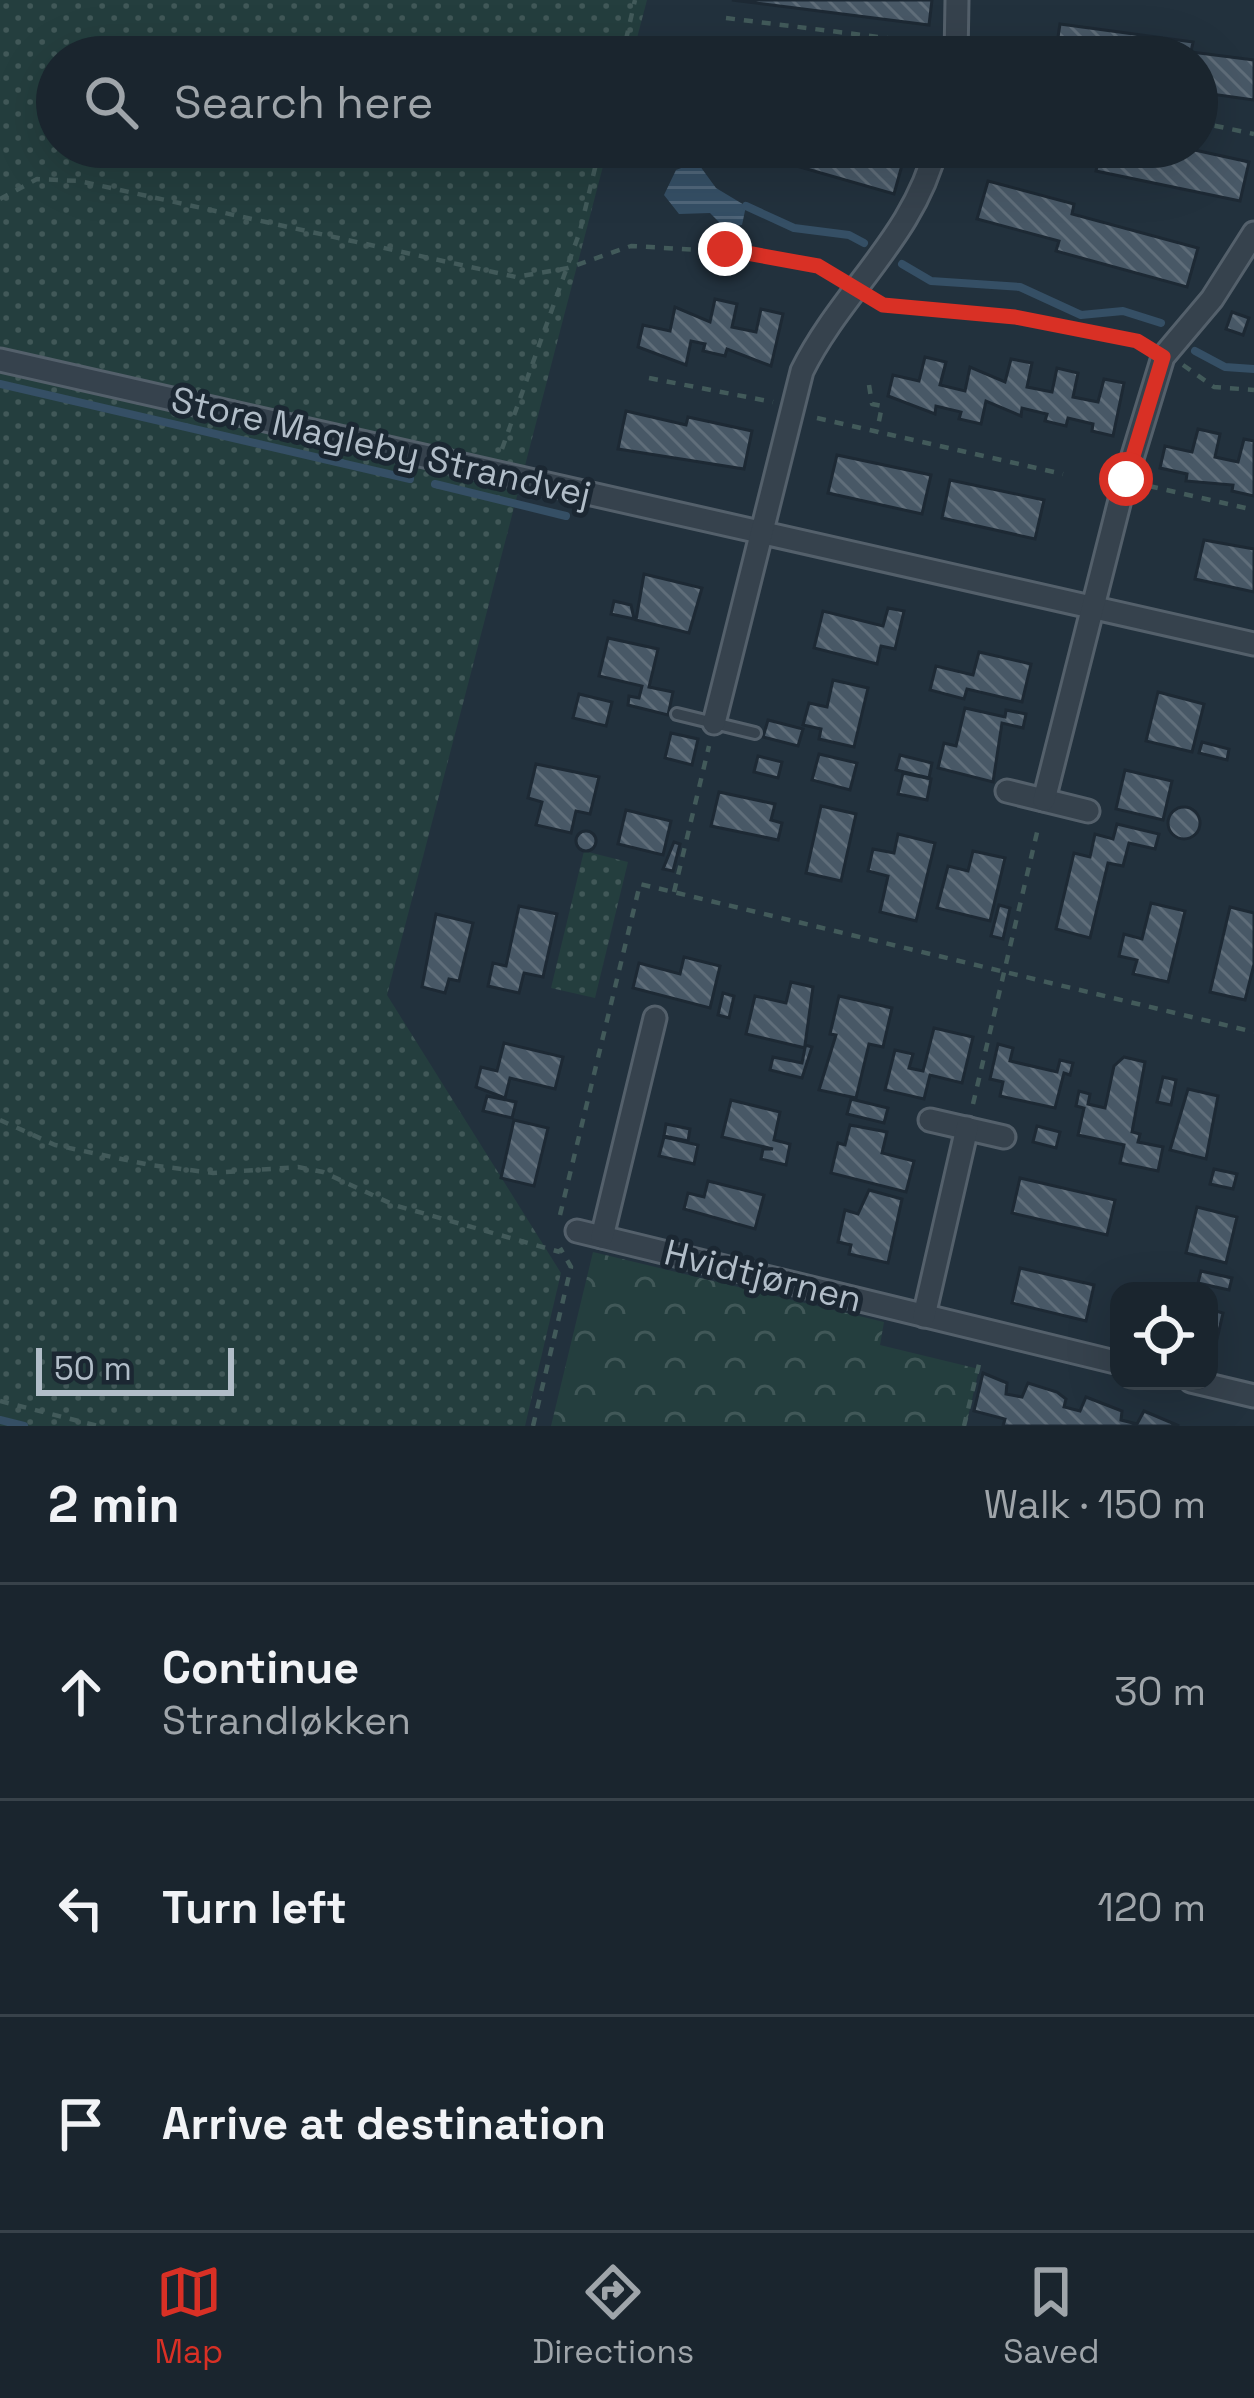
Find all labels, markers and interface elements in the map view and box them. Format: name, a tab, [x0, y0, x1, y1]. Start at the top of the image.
search box	[36, 36, 1218, 168]
icon: search	[78, 69, 144, 135]
text: Search here	[174, 74, 433, 131]
route end	[698, 222, 752, 276]
street label: Store Magleby Strandvej	[167, 376, 595, 518]
route start	[1099, 452, 1153, 506]
street label: Hvidtjørnen	[660, 1229, 866, 1323]
map controls	[1110, 1282, 1218, 1390]
button: locate	[1110, 1282, 1218, 1390]
scale bar	[36, 1342, 234, 1395]
text: 50 m	[54, 1348, 132, 1390]
text: 2 min	[48, 1472, 180, 1537]
text: Walk · 150 m	[984, 1480, 1206, 1529]
text: Continue	[162, 1639, 359, 1696]
icon: ahead	[48, 1659, 114, 1725]
text: 30 m	[1114, 1667, 1206, 1716]
text: Strandløkken	[162, 1696, 411, 1745]
icon: left	[48, 1875, 114, 1941]
text: Turn left	[162, 1879, 347, 1936]
text: 120 m	[1098, 1883, 1206, 1932]
icon: arrive	[48, 2091, 114, 2157]
text: Arrive at destination	[162, 2095, 606, 2152]
tab: Map	[155, 2259, 223, 2373]
tab: Directions	[532, 2259, 694, 2373]
tab: Saved	[1003, 2259, 1099, 2373]

